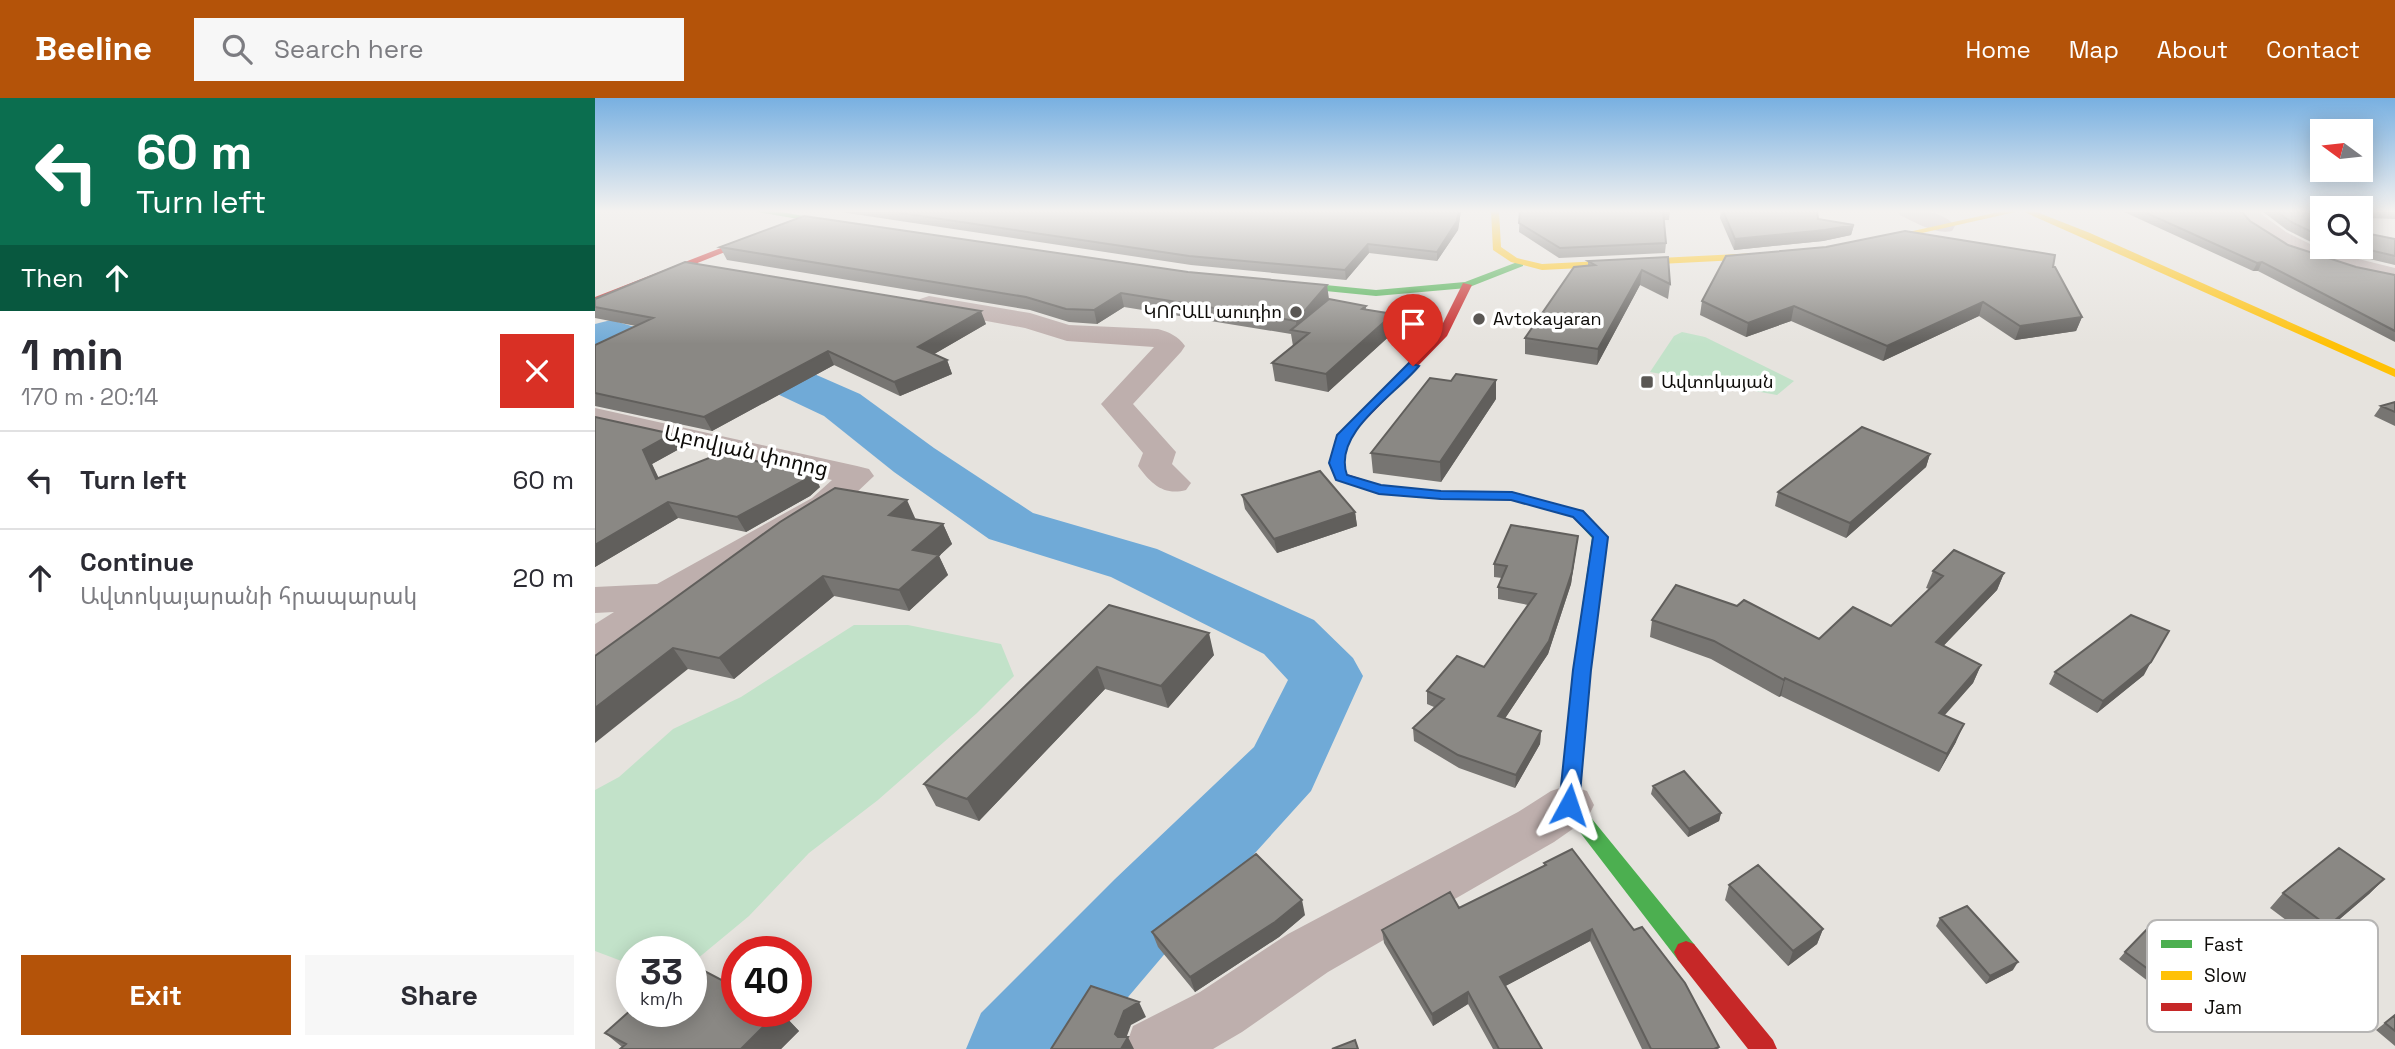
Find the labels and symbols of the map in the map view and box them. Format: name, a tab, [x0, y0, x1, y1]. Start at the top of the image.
north arrow	[2310, 119, 2373, 182]
pin	[1383, 294, 1443, 366]
place label: ԿՈՐԱԼԼ աուդիո	[1144, 300, 1282, 323]
marker: ԿՈՐԱԼԼ աուդիո	[1288, 304, 1304, 320]
place label: Avtokayaran	[1493, 307, 1602, 330]
marker: Avtokayaran	[1471, 311, 1487, 327]
place label: Ավտոկայան	[1661, 370, 1774, 393]
marker: Ավտոկայան	[1639, 374, 1655, 390]
street label: Աբովյան փողոց	[661, 418, 831, 483]
position arrow	[1532, 768, 1606, 842]
legend	[2147, 920, 2378, 1032]
text: Fast	[2204, 932, 2244, 957]
speed limit sign: 40	[721, 936, 812, 1027]
text: Slow	[2204, 963, 2247, 988]
text: Jam	[2204, 995, 2242, 1020]

